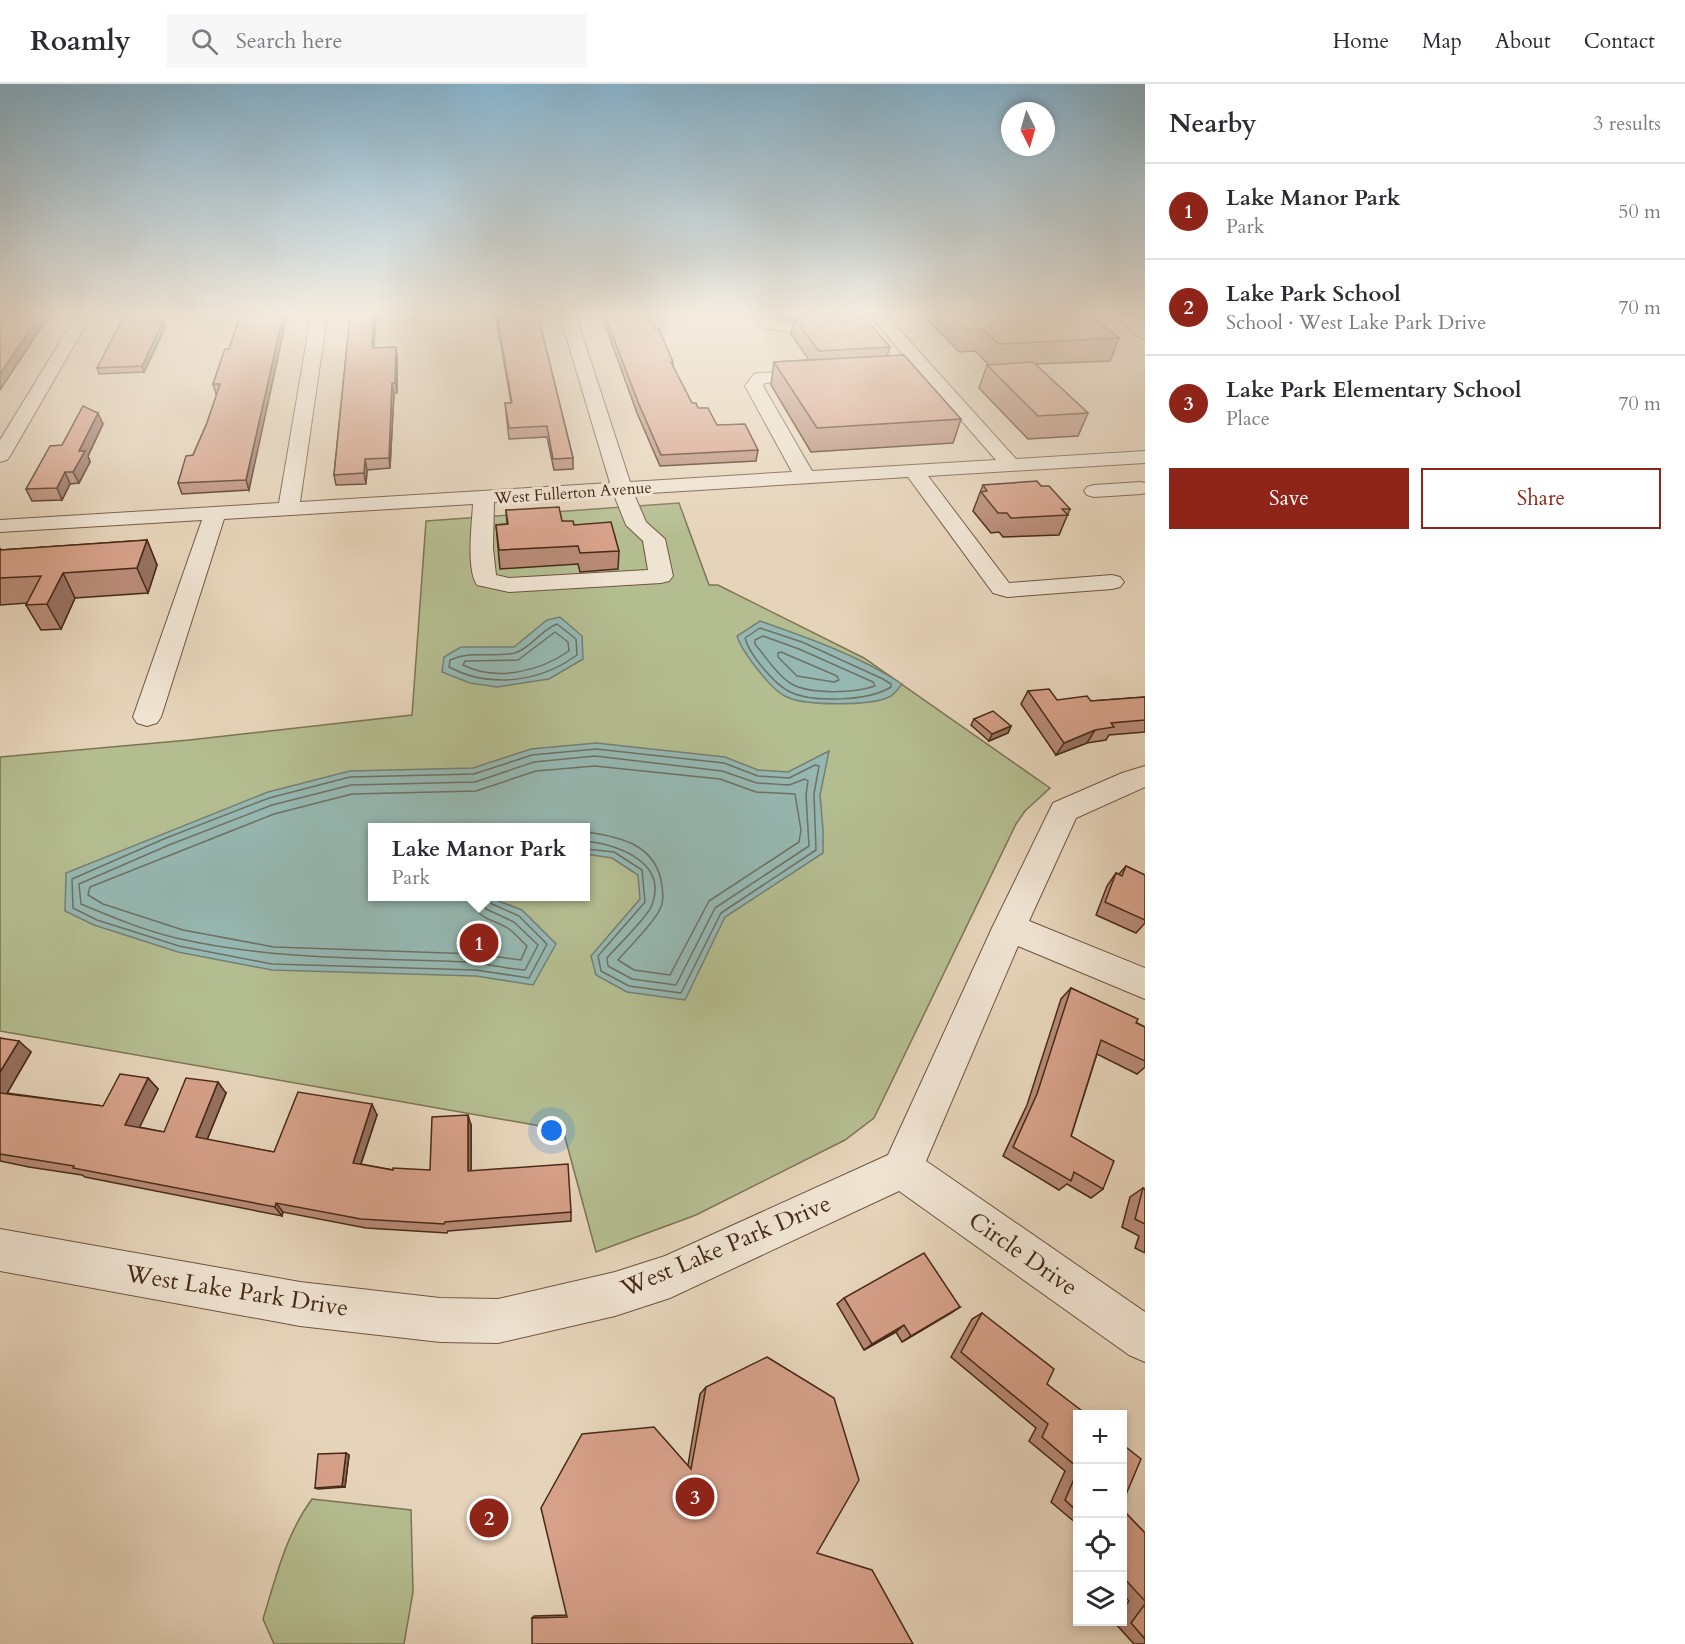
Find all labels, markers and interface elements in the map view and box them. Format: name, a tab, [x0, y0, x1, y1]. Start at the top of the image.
search box	[167, 14, 587, 68]
text: Roamly	[30, 22, 131, 60]
icon: search	[188, 25, 221, 58]
text: Search here	[236, 26, 342, 56]
text: Home	[1333, 27, 1389, 56]
text: Map	[1422, 27, 1462, 56]
text: About	[1495, 27, 1551, 56]
text: Contact	[1584, 27, 1655, 56]
north arrow	[1001, 102, 1055, 156]
text: Nearby	[1169, 106, 1257, 141]
text: 3 results	[1593, 110, 1661, 137]
text: Lake Manor Park	[1226, 183, 1400, 213]
text: 1	[1183, 198, 1194, 225]
text: 50 m	[1618, 198, 1661, 225]
text: Park	[1226, 213, 1264, 240]
text: Lake Park School	[1226, 279, 1401, 309]
text: 2	[1183, 294, 1194, 321]
text: 70 m	[1618, 294, 1661, 321]
text: School · West Lake Park Drive	[1226, 309, 1486, 336]
text: Lake Park Elementary School	[1226, 375, 1521, 405]
text: 3	[1183, 390, 1194, 417]
text: 70 m	[1618, 390, 1661, 417]
text: Place	[1226, 405, 1270, 432]
button: Save	[1169, 468, 1409, 529]
button: Share	[1421, 468, 1661, 529]
street label: West Fullerton Avenue	[493, 477, 652, 510]
popup	[368, 823, 590, 901]
text: Lake Manor Park	[392, 834, 566, 864]
text: Park	[392, 864, 430, 891]
pin: 1	[460, 920, 498, 966]
your location	[537, 1116, 566, 1145]
street label: West Lake Park Drive	[615, 1187, 836, 1306]
street label: Circle Drive	[962, 1204, 1084, 1304]
street label: West Lake Park Drive	[122, 1257, 351, 1325]
map controls	[1073, 1410, 1127, 1626]
button: +	[1073, 1410, 1127, 1464]
button: −	[1073, 1464, 1127, 1518]
pin: 3	[676, 1474, 714, 1520]
pin: 2	[470, 1496, 508, 1540]
button: locate	[1073, 1518, 1127, 1572]
button: layers	[1073, 1572, 1127, 1626]

